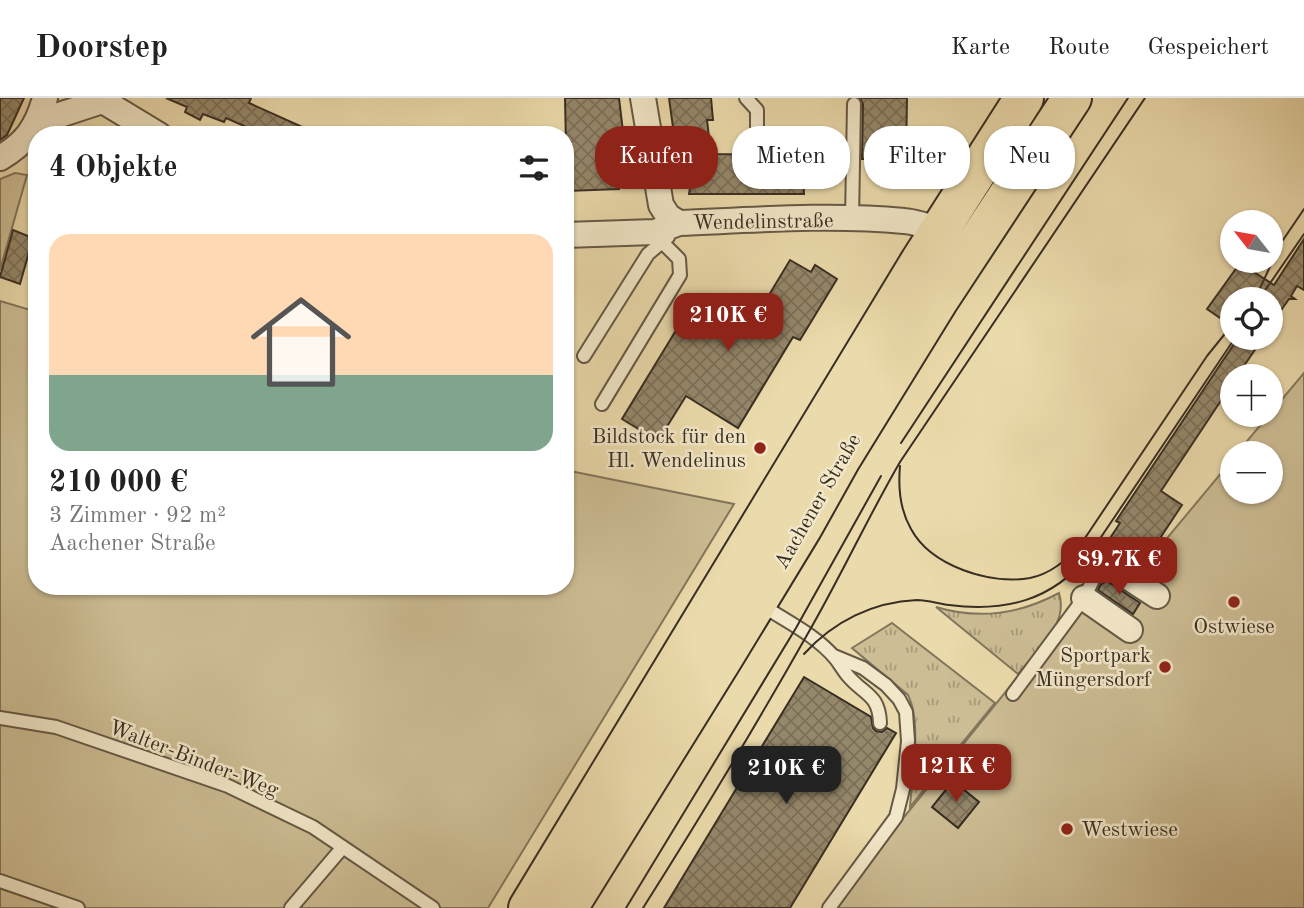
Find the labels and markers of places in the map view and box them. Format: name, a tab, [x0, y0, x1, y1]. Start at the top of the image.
pin: 210K €	[671, 294, 785, 353]
place label: Bildstock für den Hl. Wendelinus	[592, 427, 746, 472]
marker: Bildstock für den Hl. Wendelinus	[752, 440, 768, 456]
pin: 89.7K €	[1054, 538, 1184, 597]
marker: Ostwiese	[1226, 594, 1242, 610]
place label: Ostwiese	[1193, 617, 1275, 638]
place label: Sportpark Müngersdorf	[1035, 646, 1152, 691]
marker: Sportpark Müngersdorf	[1157, 659, 1173, 675]
pin: 121K €	[899, 744, 1013, 804]
pin: 210K €	[729, 746, 843, 806]
place label: Westwiese	[1081, 820, 1178, 841]
marker: Westwiese	[1059, 821, 1075, 837]

